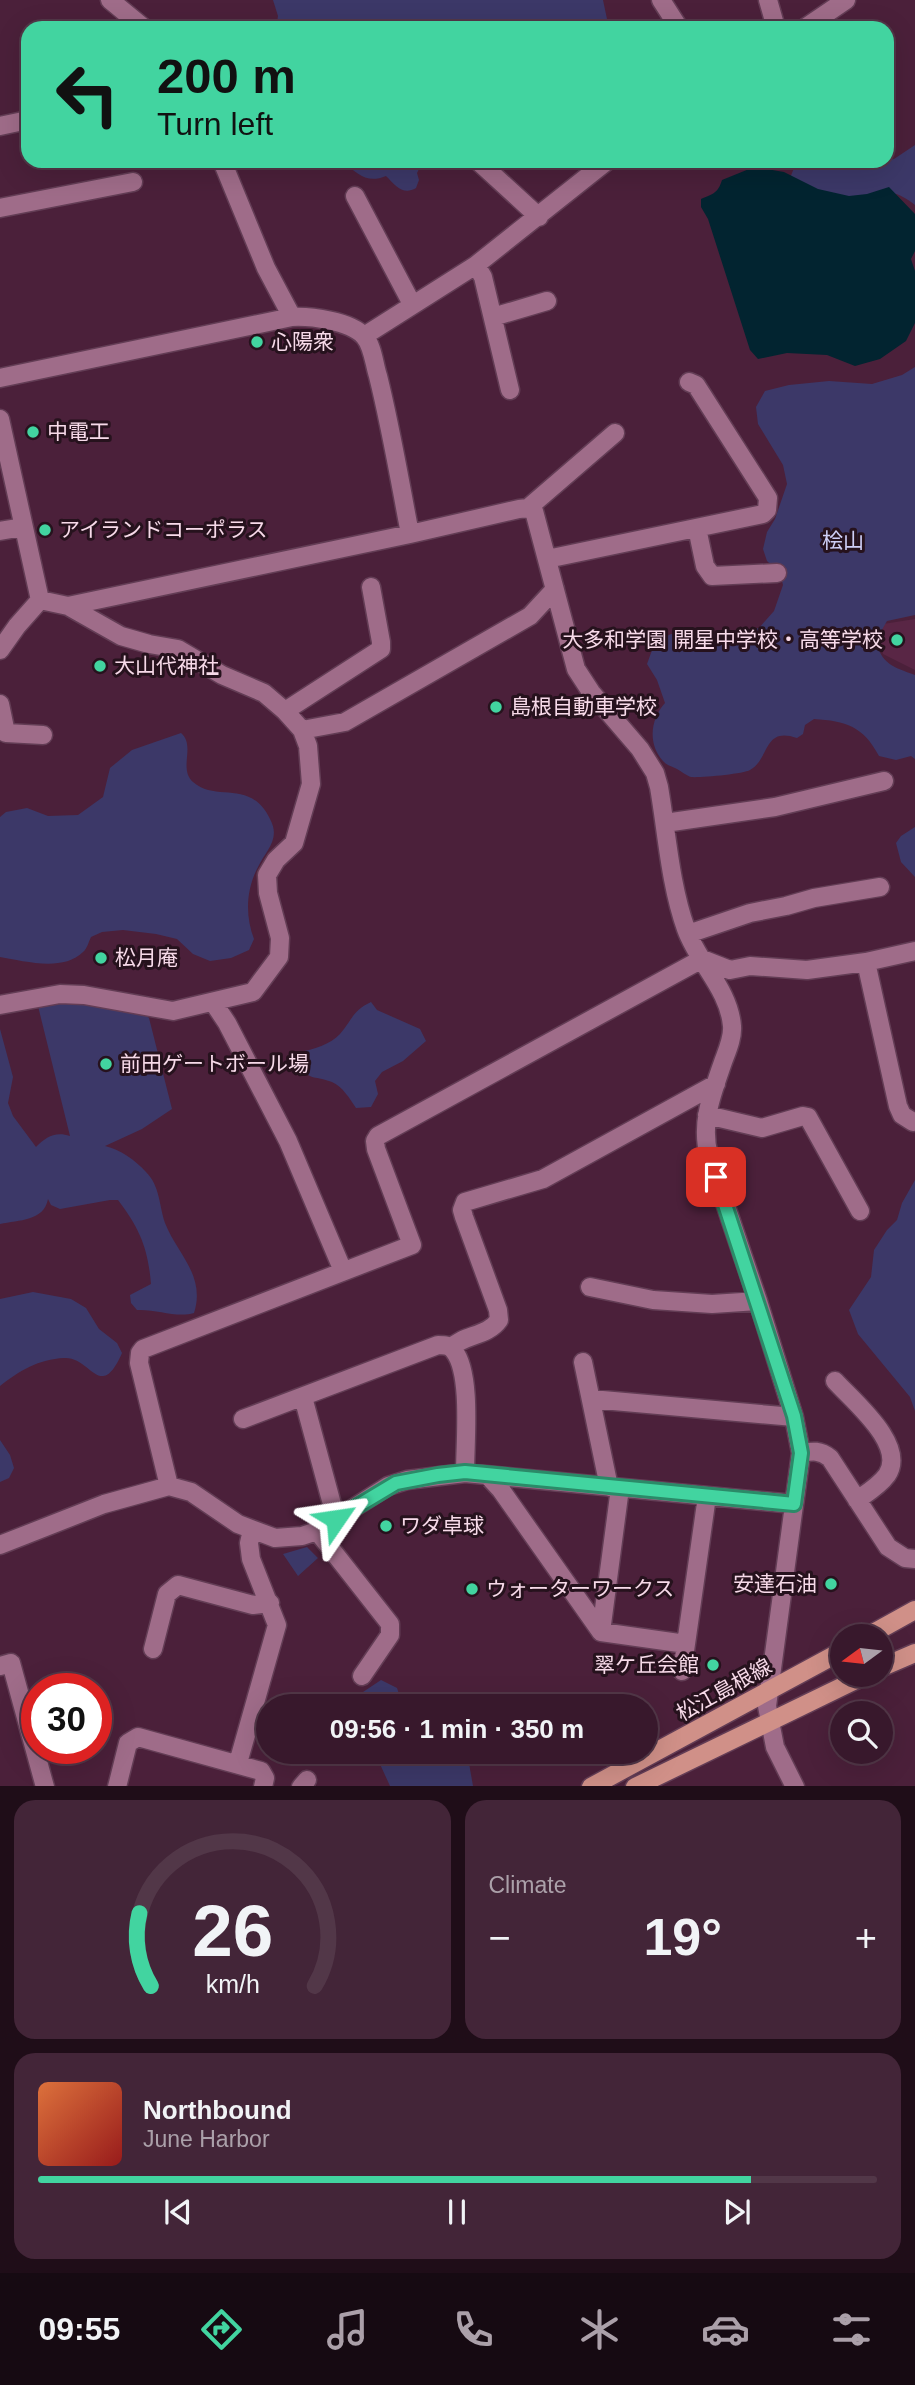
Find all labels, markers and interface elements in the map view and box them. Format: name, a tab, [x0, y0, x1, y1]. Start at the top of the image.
icon: left	[42, 49, 133, 140]
text: 200 m	[157, 49, 296, 103]
text: Turn left	[157, 106, 273, 142]
place label: 心陽衆	[271, 330, 334, 353]
marker: 心陽衆	[249, 334, 265, 350]
place label: 中電工	[47, 420, 110, 443]
marker: 中電工	[25, 424, 41, 440]
place label: アイランドコーポラス	[59, 518, 268, 541]
marker: アイランドコーポラス	[37, 522, 53, 538]
park label: 桧山	[822, 529, 864, 552]
place label: 大多和学園 開星中学校・高等学校	[562, 628, 883, 651]
marker: 大多和学園 開星中学校・高等学校	[889, 632, 905, 648]
place label: 大山代神社	[114, 654, 219, 677]
marker: 大山代神社	[92, 658, 108, 674]
place label: 島根自動車学校	[510, 695, 657, 718]
marker: 島根自動車学校	[488, 699, 504, 715]
place label: 松月庵	[115, 946, 178, 969]
marker: 松月庵	[93, 950, 109, 966]
place label: 前田ゲートボール場	[120, 1052, 309, 1075]
marker: 前田ゲートボール場	[98, 1056, 114, 1072]
pin	[686, 1147, 746, 1207]
icon: arrive	[697, 1158, 735, 1196]
position arrow	[299, 1482, 373, 1556]
place label: ワダ卓球	[400, 1514, 484, 1537]
marker: ワダ卓球	[378, 1518, 394, 1534]
place label: 安達石油	[733, 1572, 817, 1595]
marker: 安達石油	[823, 1576, 839, 1592]
place label: ウォーターワークス	[486, 1577, 674, 1600]
marker: ウォーターワークス	[464, 1581, 480, 1597]
north arrow	[830, 1624, 892, 1687]
map controls	[830, 1624, 893, 1764]
place label: 翠ケ丘会館	[594, 1653, 699, 1676]
street label: 松江島根線	[672, 1654, 775, 1725]
marker: 翠ケ丘会館	[705, 1657, 721, 1673]
speed limit sign: 30	[21, 1673, 112, 1764]
button: search	[830, 1701, 893, 1764]
text: 09:56 · 1 min · 350 m	[330, 1714, 584, 1744]
text: Climate	[489, 1872, 566, 1898]
text: 26	[192, 1890, 273, 1971]
text: 19°	[643, 1908, 722, 1966]
text: −	[489, 1917, 511, 1959]
text: +	[855, 1917, 877, 1959]
text: km/h	[205, 1969, 259, 1997]
text: Northbound	[143, 2095, 292, 2125]
text: June Harbor	[143, 2126, 270, 2152]
icon: previous	[159, 2193, 197, 2231]
icon: pause	[438, 2193, 476, 2231]
icon: next	[718, 2193, 756, 2231]
icon: directions	[197, 2305, 246, 2354]
icon: music	[323, 2305, 372, 2354]
icon: phone	[449, 2305, 498, 2354]
icon: climate	[575, 2305, 624, 2354]
icon: car	[701, 2305, 750, 2354]
icon: filters	[827, 2305, 876, 2354]
text: 09:55	[39, 2311, 120, 2347]

